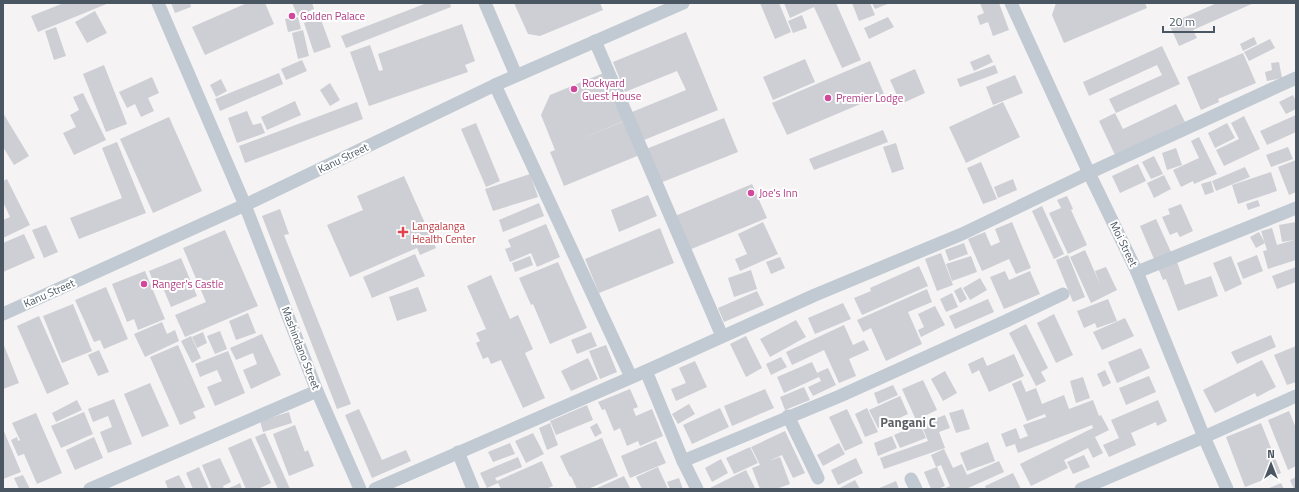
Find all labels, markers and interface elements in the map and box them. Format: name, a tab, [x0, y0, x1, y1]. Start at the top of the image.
place label: Golden Palace	[300, 8, 366, 24]
scale bar	[1163, 8, 1214, 34]
marker: Golden Palace	[287, 11, 297, 21]
text: 20 m	[1169, 12, 1195, 31]
place label: Rockyard Guest House	[582, 75, 642, 104]
marker: Rockyard Guest House	[569, 84, 579, 94]
place label: Premier Lodge	[836, 90, 904, 106]
marker: Premier Lodge	[823, 93, 833, 103]
street label: Kanu Street	[315, 139, 371, 177]
place label: Joe's Inn	[759, 185, 798, 201]
marker: Joe's Inn	[746, 188, 756, 198]
place label: Langalanga Health Center	[412, 218, 476, 247]
street label: Moi Street	[1106, 219, 1142, 269]
marker: Langalanga Health Center	[397, 226, 409, 238]
street label: Kanu Street	[21, 275, 77, 311]
place label: Ranger's Castle	[152, 276, 224, 292]
marker: Ranger's Castle	[139, 279, 149, 289]
street label: Mashindano Street	[278, 304, 324, 392]
district label: Pangani C	[880, 412, 936, 432]
north arrow	[1251, 444, 1291, 484]
text: N	[1267, 446, 1275, 462]

